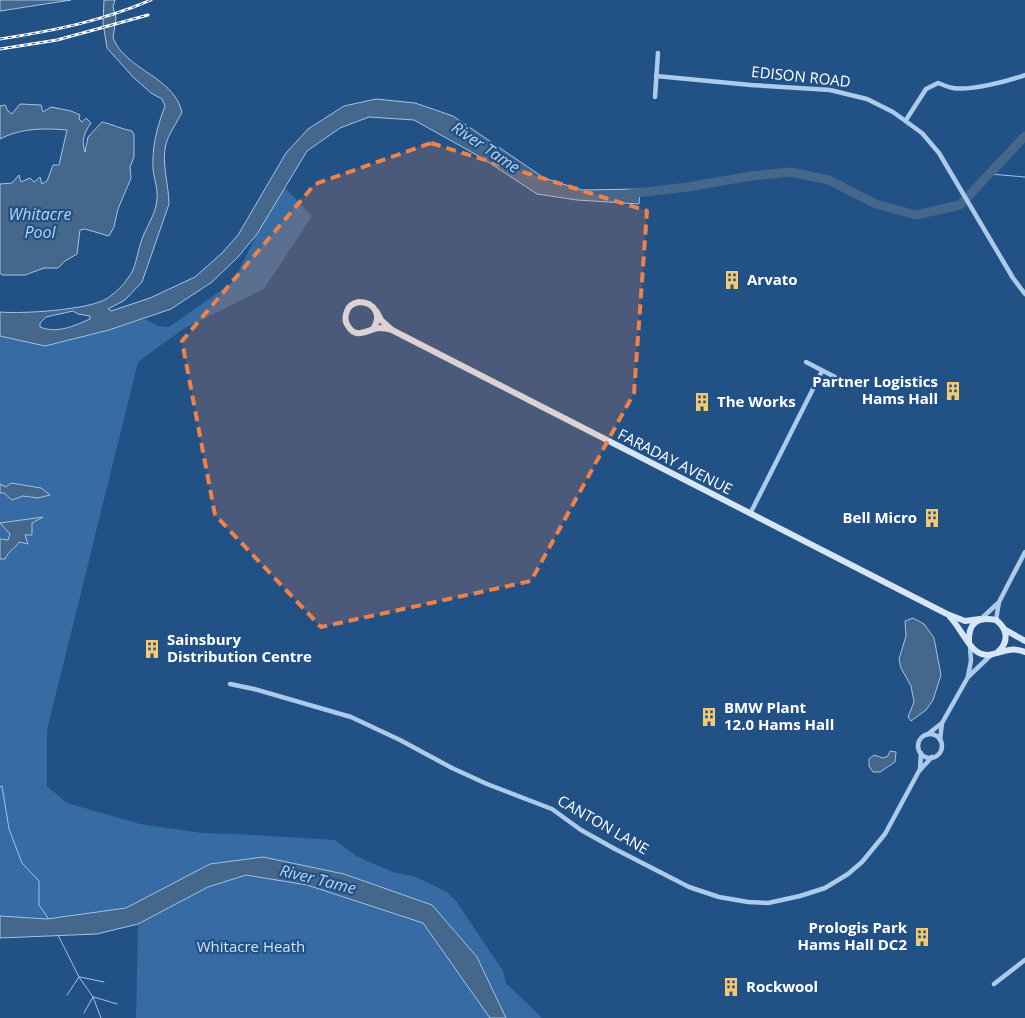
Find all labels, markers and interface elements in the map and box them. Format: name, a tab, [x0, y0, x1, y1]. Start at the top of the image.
street label: EDISON ROAD	[750, 61, 852, 91]
water label: River Tame	[448, 116, 524, 178]
water label: Whitacre Pool	[9, 203, 71, 243]
building icon: Arvato	[721, 269, 743, 291]
place label: Arvato	[747, 269, 798, 289]
place label: Partner Logistics Hams Hall	[812, 371, 938, 408]
building icon: Partner Logistics Hams Hall	[942, 380, 964, 402]
building icon: The Works	[691, 391, 713, 413]
place label: The Works	[717, 391, 796, 411]
street label: FARADAY AVENUE	[615, 424, 736, 499]
place label: Bell Micro	[842, 507, 917, 527]
building icon: Bell Micro	[921, 507, 943, 529]
place label: Sainsbury Distribution Centre	[167, 629, 312, 666]
building icon: Sainsbury Distribution Centre	[141, 638, 163, 660]
place label: BMW Plant 12.0 Hams Hall	[724, 697, 834, 734]
building icon: BMW Plant 12.0 Hams Hall	[698, 706, 720, 728]
street label: CANTON LANE	[554, 790, 653, 858]
water label: River Tame	[278, 859, 359, 899]
place label: Prologis Park Hams Hall DC2	[798, 917, 908, 954]
building icon: Prologis Park Hams Hall DC2	[911, 926, 933, 948]
park label: Whitacre Heath	[197, 936, 305, 956]
building icon: Rockwool	[720, 976, 742, 998]
place label: Rockwool	[746, 976, 818, 996]

